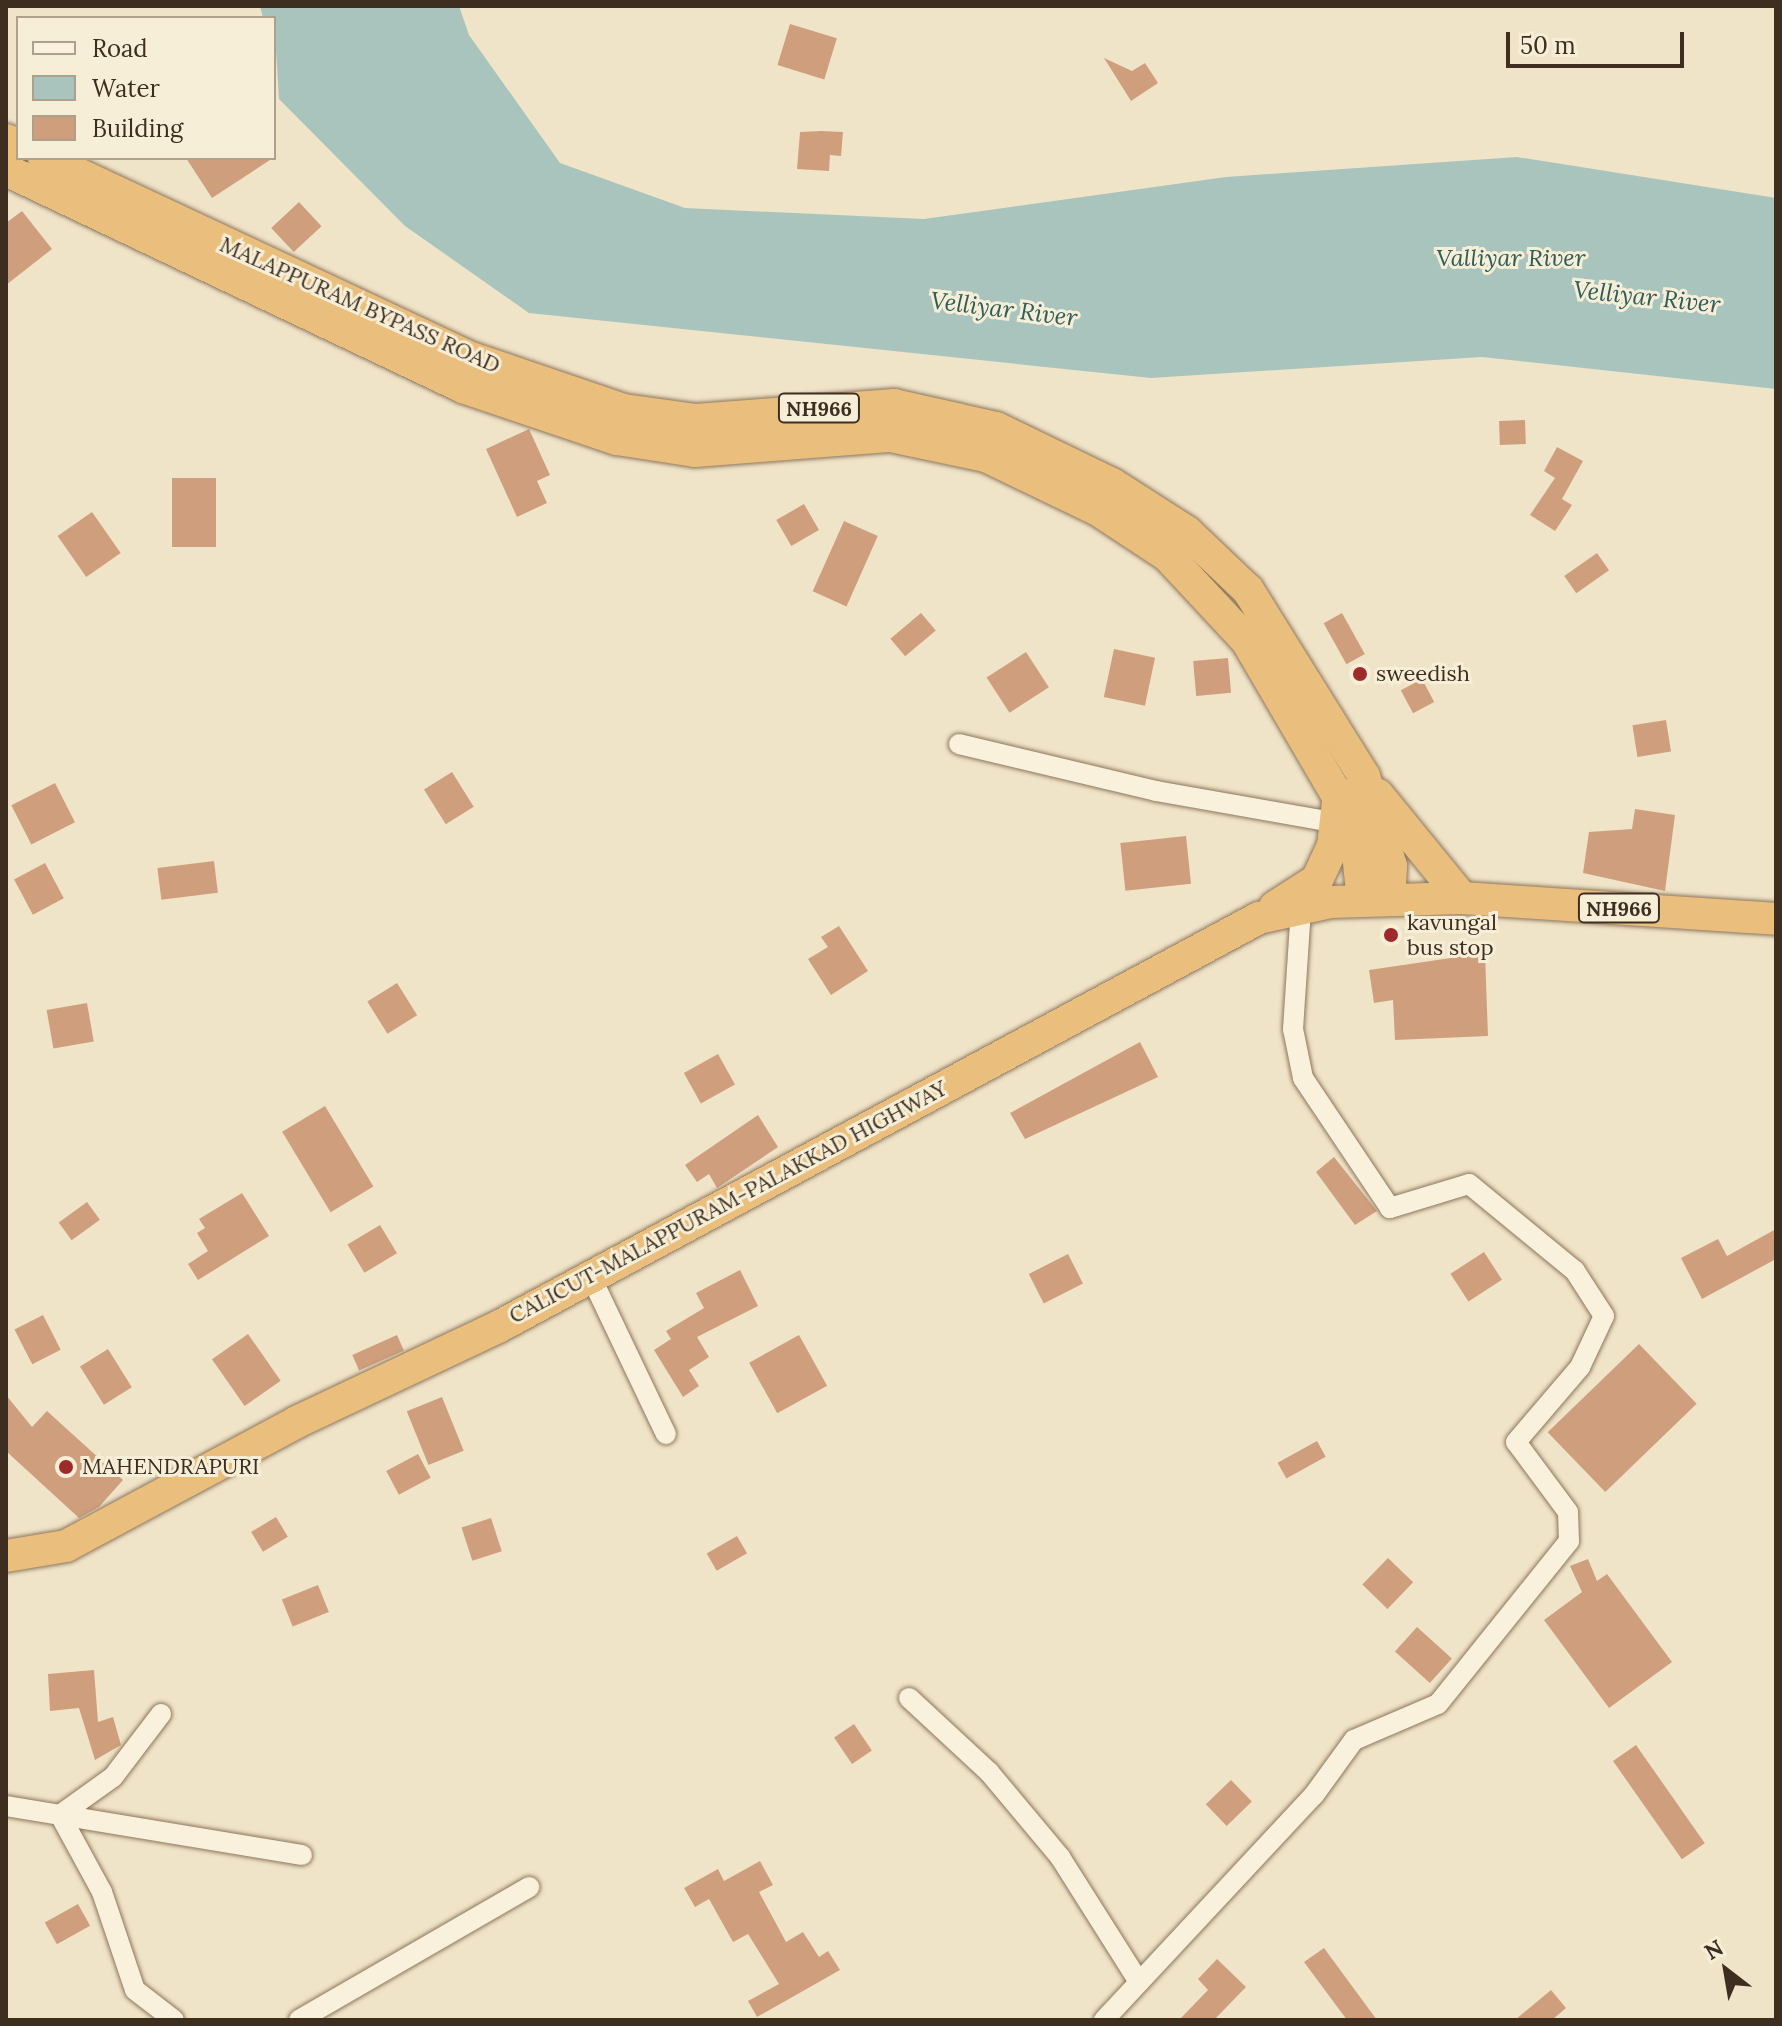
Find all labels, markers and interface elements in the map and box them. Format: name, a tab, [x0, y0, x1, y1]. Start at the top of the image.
legend	[16, 16, 276, 160]
scale bar	[1510, 16, 1688, 66]
text: 50 m	[1520, 30, 1576, 61]
text: Road	[92, 33, 148, 64]
text: Water	[92, 73, 160, 104]
text: Building	[92, 113, 183, 144]
street label: MALAPPURAM BYPASS ROAD	[216, 231, 504, 379]
water label: Valliyar River	[1436, 244, 1586, 272]
water label: Velliyar River	[1572, 275, 1722, 319]
water label: Velliyar River	[929, 286, 1079, 332]
road number: NH966	[777, 392, 861, 424]
place label: sweedish	[1376, 661, 1470, 687]
marker: sweedish	[1351, 665, 1369, 683]
road number: NH966	[1577, 892, 1661, 924]
place label: kavungal bus stop	[1407, 909, 1497, 960]
marker: kavungal bus stop	[1382, 926, 1400, 944]
street label: CALICUT-MALAPPURAM-PALAKKAD HIGHWAY	[505, 1075, 951, 1329]
place label: MAHENDRAPURI	[82, 1454, 259, 1480]
marker: MAHENDRAPURI	[57, 1458, 75, 1476]
north arrow	[1686, 1930, 1766, 2010]
text: N	[1699, 1933, 1728, 1966]

